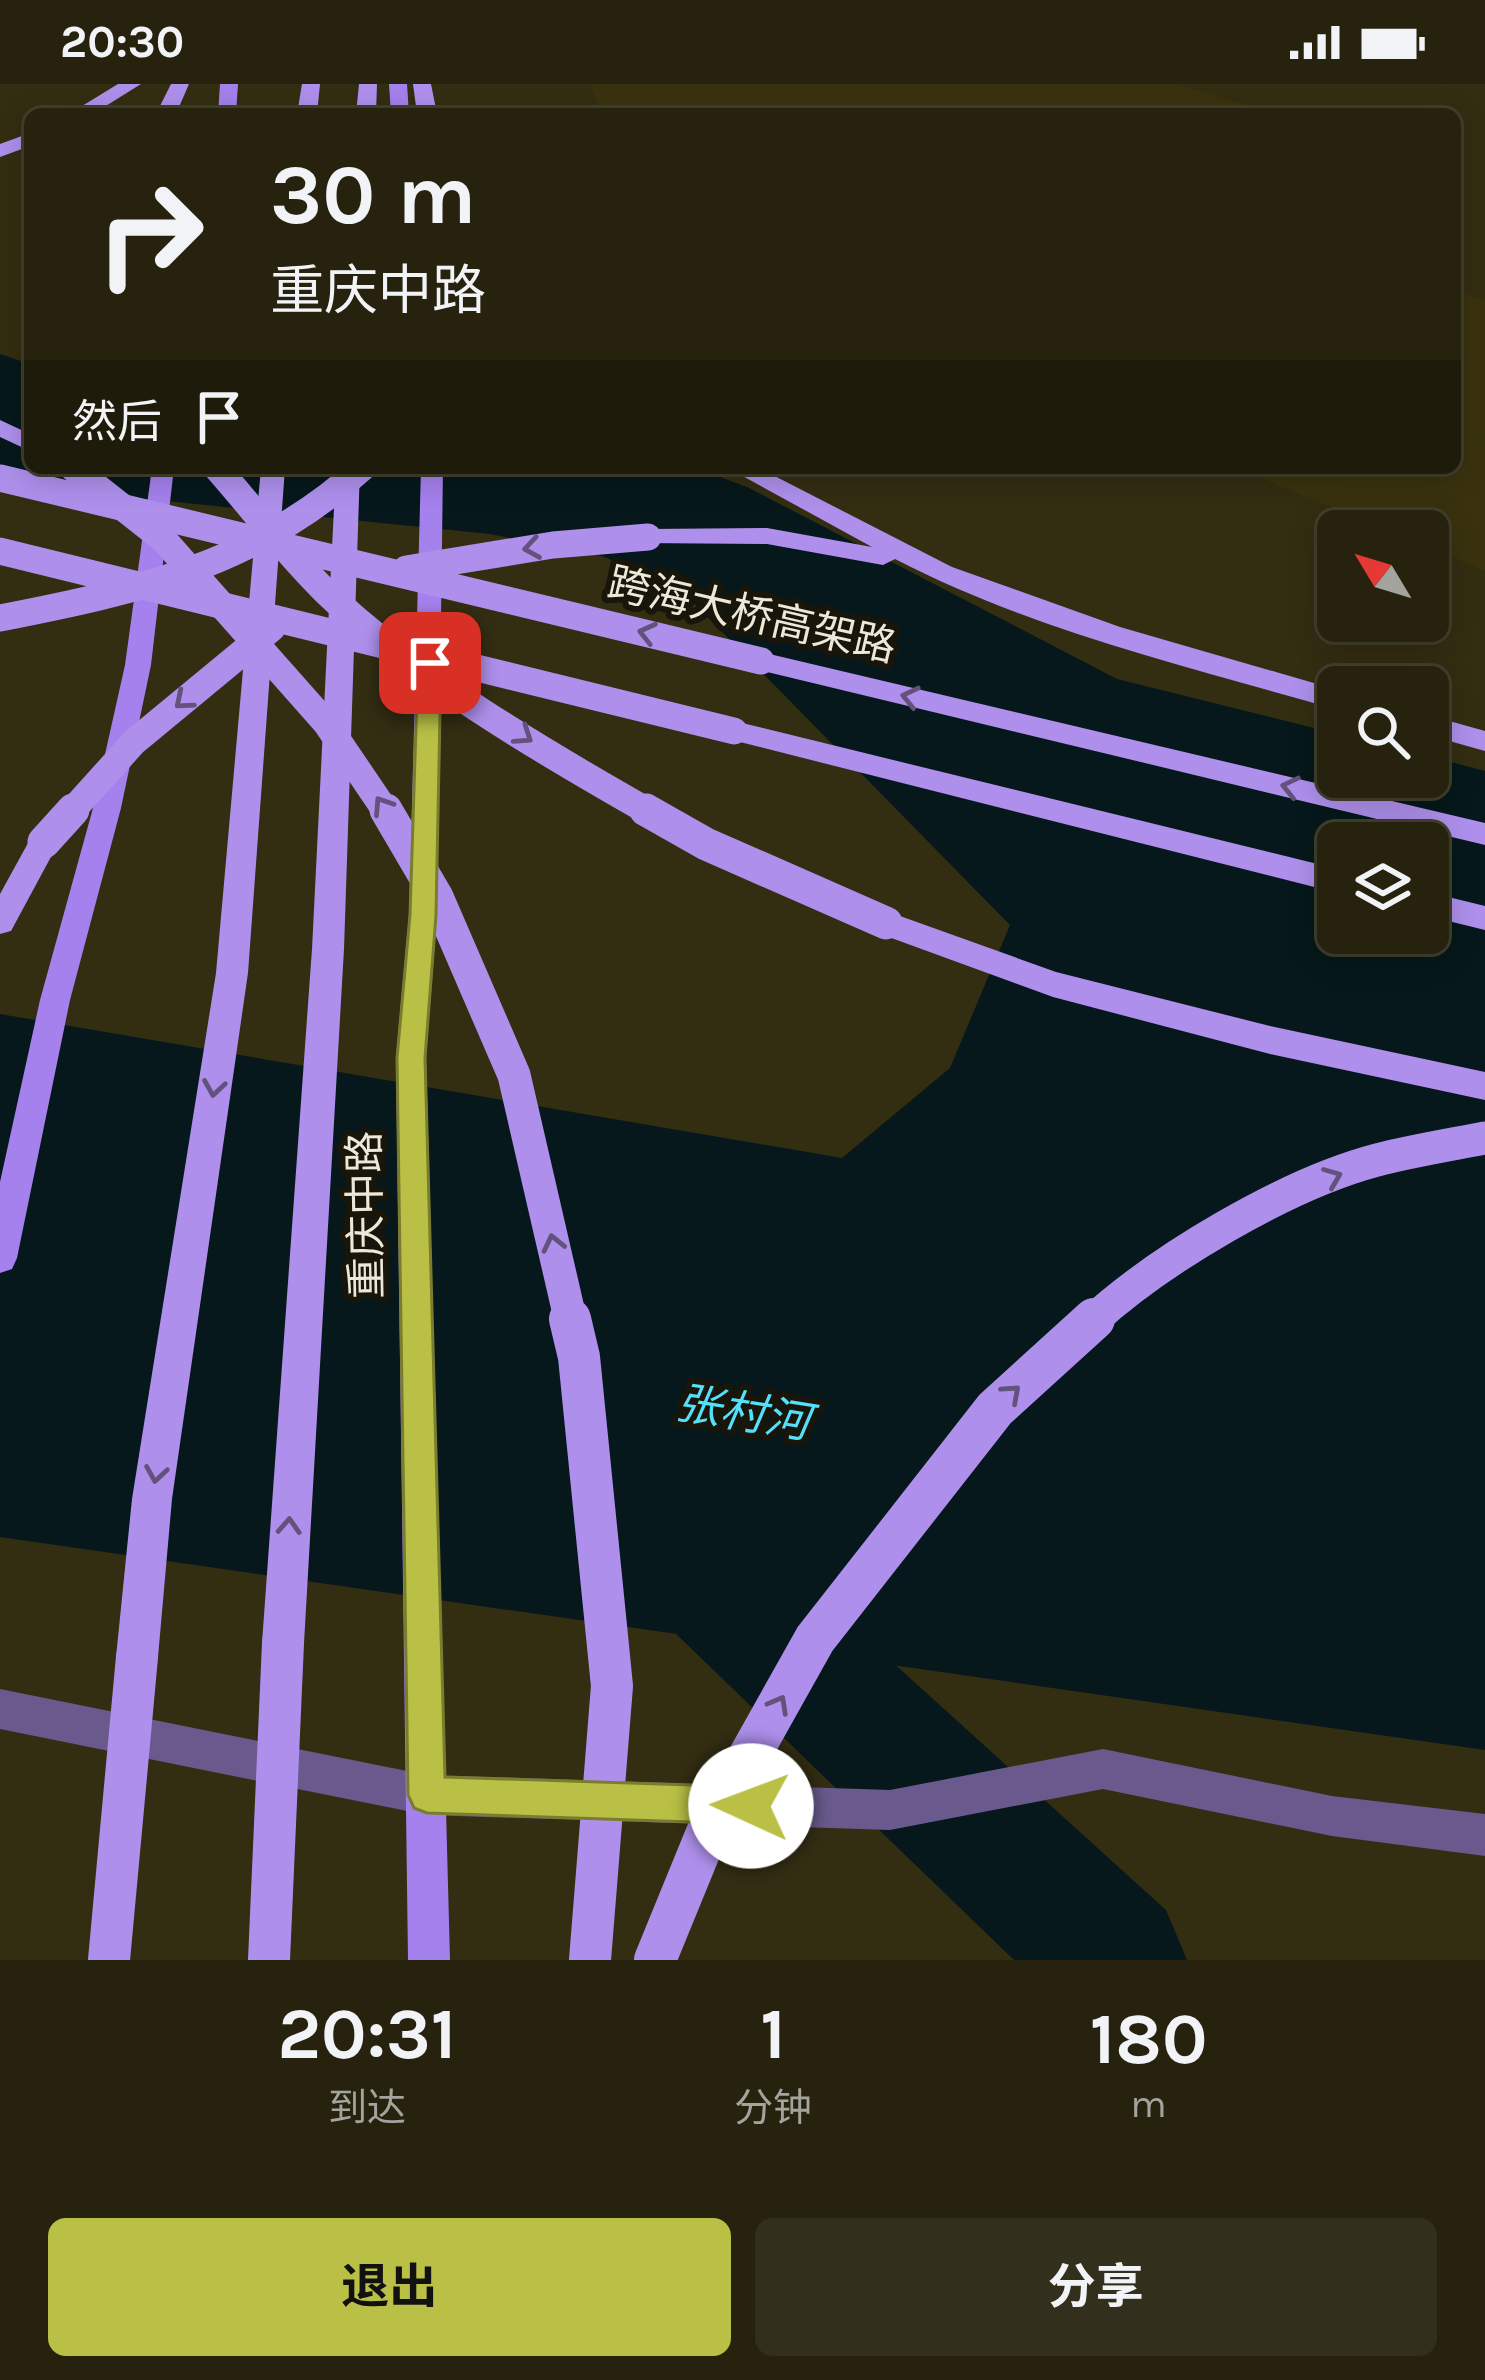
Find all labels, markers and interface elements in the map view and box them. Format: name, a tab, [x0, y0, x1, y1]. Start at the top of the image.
text: 20:30	[60, 16, 184, 68]
text: 30 m	[270, 146, 476, 244]
icon: right	[72, 156, 228, 312]
text: 重庆中路	[270, 259, 486, 323]
icon: arrive	[186, 384, 252, 450]
text: 然后	[72, 396, 162, 448]
north arrow	[1317, 510, 1449, 642]
map controls	[1317, 510, 1449, 954]
one-way arrow	[522, 535, 542, 560]
street label: 跨海大桥高架路	[603, 558, 901, 672]
pin	[379, 612, 481, 714]
one-way arrow	[638, 622, 658, 647]
icon: arrive	[397, 630, 463, 696]
button: search	[1317, 666, 1449, 798]
one-way arrow	[901, 685, 921, 710]
one-way arrow	[174, 686, 196, 708]
one-way arrow	[511, 722, 533, 744]
one-way arrow	[1280, 776, 1300, 801]
one-way arrow	[374, 796, 396, 818]
button: layers	[1317, 822, 1449, 954]
one-way arrow	[202, 1078, 228, 1098]
street label: 重庆中路	[340, 1131, 392, 1299]
one-way arrow	[1322, 1167, 1343, 1191]
one-way arrow	[541, 1234, 566, 1254]
water label: 张村河	[672, 1377, 822, 1450]
one-way arrow	[999, 1386, 1020, 1407]
one-way arrow	[144, 1464, 170, 1484]
one-way arrow	[276, 1516, 302, 1535]
one-way arrow	[764, 1695, 787, 1717]
position arrow	[688, 1743, 814, 1869]
text: 20:31	[278, 1992, 457, 2076]
text: 1	[760, 1992, 786, 2076]
text: 180	[1090, 1997, 1207, 2081]
text: m	[1130, 2081, 1167, 2127]
text: 到达	[328, 2085, 406, 2131]
text: 分钟	[734, 2085, 812, 2131]
button: 退出	[48, 2218, 731, 2356]
button: 分享	[755, 2218, 1437, 2356]

